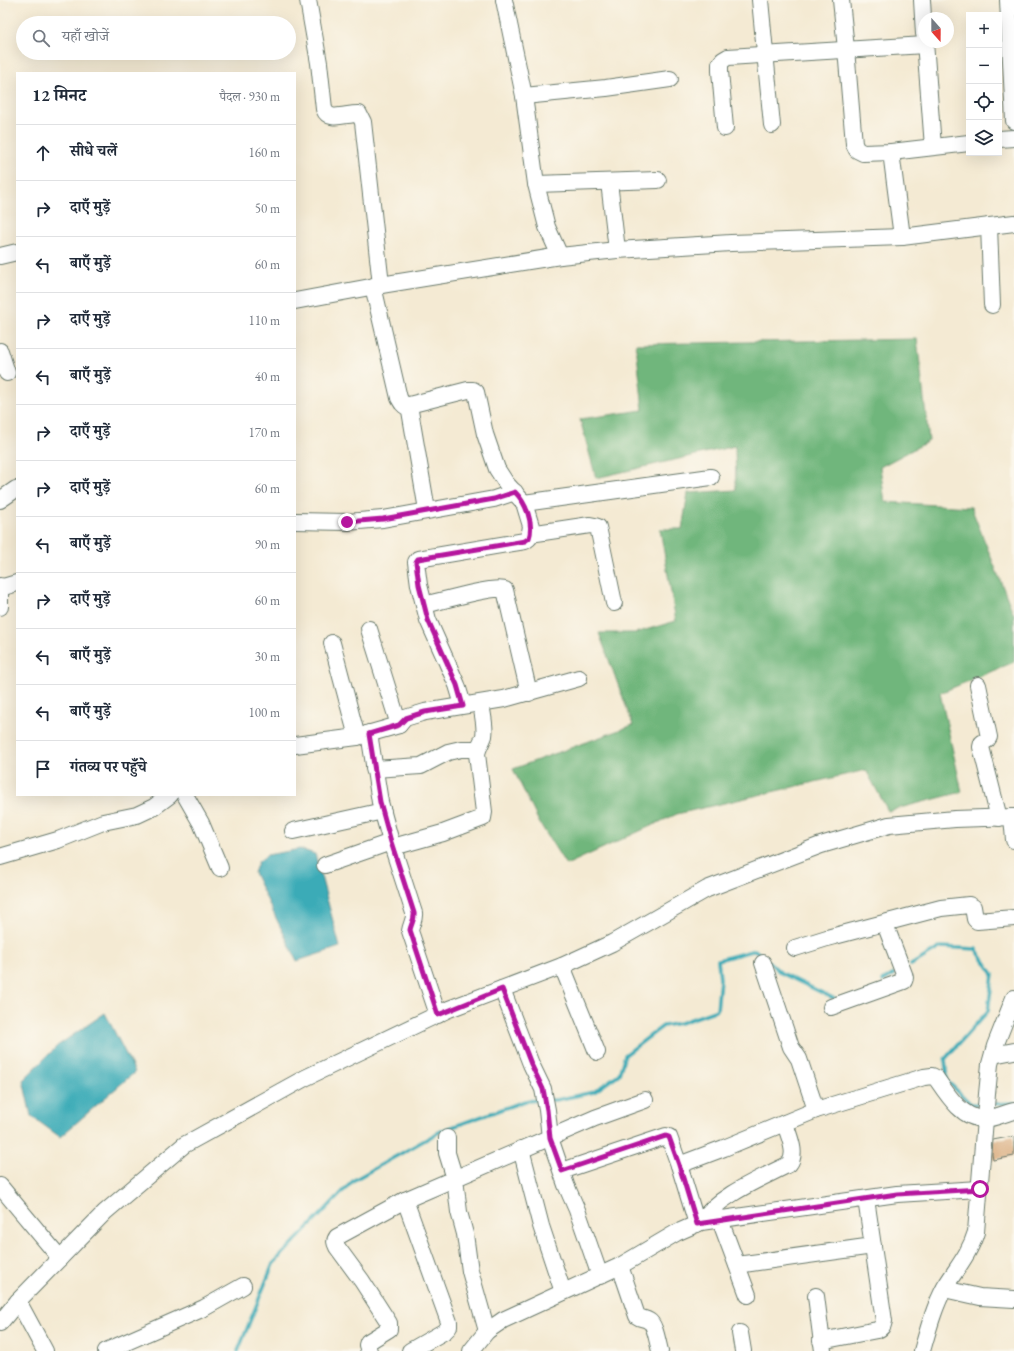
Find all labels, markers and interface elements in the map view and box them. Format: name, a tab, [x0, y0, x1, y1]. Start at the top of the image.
north arrow	[918, 12, 954, 48]
map controls	[966, 12, 1002, 156]
button: +	[966, 12, 1002, 48]
search box	[16, 16, 296, 60]
text: यहाँ खोजें	[62, 26, 109, 45]
icon: search	[30, 27, 52, 49]
button: −	[966, 48, 1002, 84]
text: 12 मिनट	[32, 84, 86, 106]
button: locate	[966, 84, 1002, 120]
text: पैदल · 930 m	[220, 88, 280, 105]
button: layers	[966, 120, 1002, 156]
text: सीधे चलें	[70, 141, 117, 160]
icon: ahead	[32, 142, 54, 164]
text: 160 m	[249, 144, 280, 161]
text: दाएँ मुड़ें	[70, 197, 110, 216]
icon: right	[32, 198, 54, 220]
text: 50 m	[255, 200, 280, 217]
text: बाएँ मुड़ें	[70, 253, 111, 272]
icon: left	[32, 254, 54, 276]
text: 60 m	[255, 256, 280, 273]
text: दाएँ मुड़ें	[70, 309, 110, 328]
icon: right	[32, 310, 54, 332]
text: 110 m	[249, 312, 280, 329]
text: बाएँ मुड़ें	[70, 365, 111, 384]
icon: left	[32, 366, 54, 388]
text: 40 m	[255, 368, 280, 385]
text: दाएँ मुड़ें	[70, 421, 110, 440]
icon: right	[32, 422, 54, 444]
text: 170 m	[249, 424, 280, 441]
text: दाएँ मुड़ें	[70, 477, 110, 496]
icon: right	[32, 478, 54, 500]
text: 60 m	[255, 480, 280, 497]
route end	[338, 513, 356, 531]
text: बाएँ मुड़ें	[70, 533, 111, 552]
icon: left	[32, 534, 54, 556]
text: 90 m	[255, 536, 280, 553]
text: दाएँ मुड़ें	[70, 589, 110, 608]
icon: right	[32, 590, 54, 612]
text: 60 m	[255, 592, 280, 609]
text: बाएँ मुड़ें	[70, 645, 111, 664]
icon: left	[32, 646, 54, 668]
text: 30 m	[255, 648, 280, 665]
text: बाएँ मुड़ें	[70, 701, 111, 720]
icon: left	[32, 702, 54, 724]
text: 100 m	[249, 704, 280, 721]
text: गंतव्य पर पहुँचे	[70, 757, 147, 776]
icon: arrive	[32, 758, 54, 780]
route start	[971, 1180, 989, 1198]

